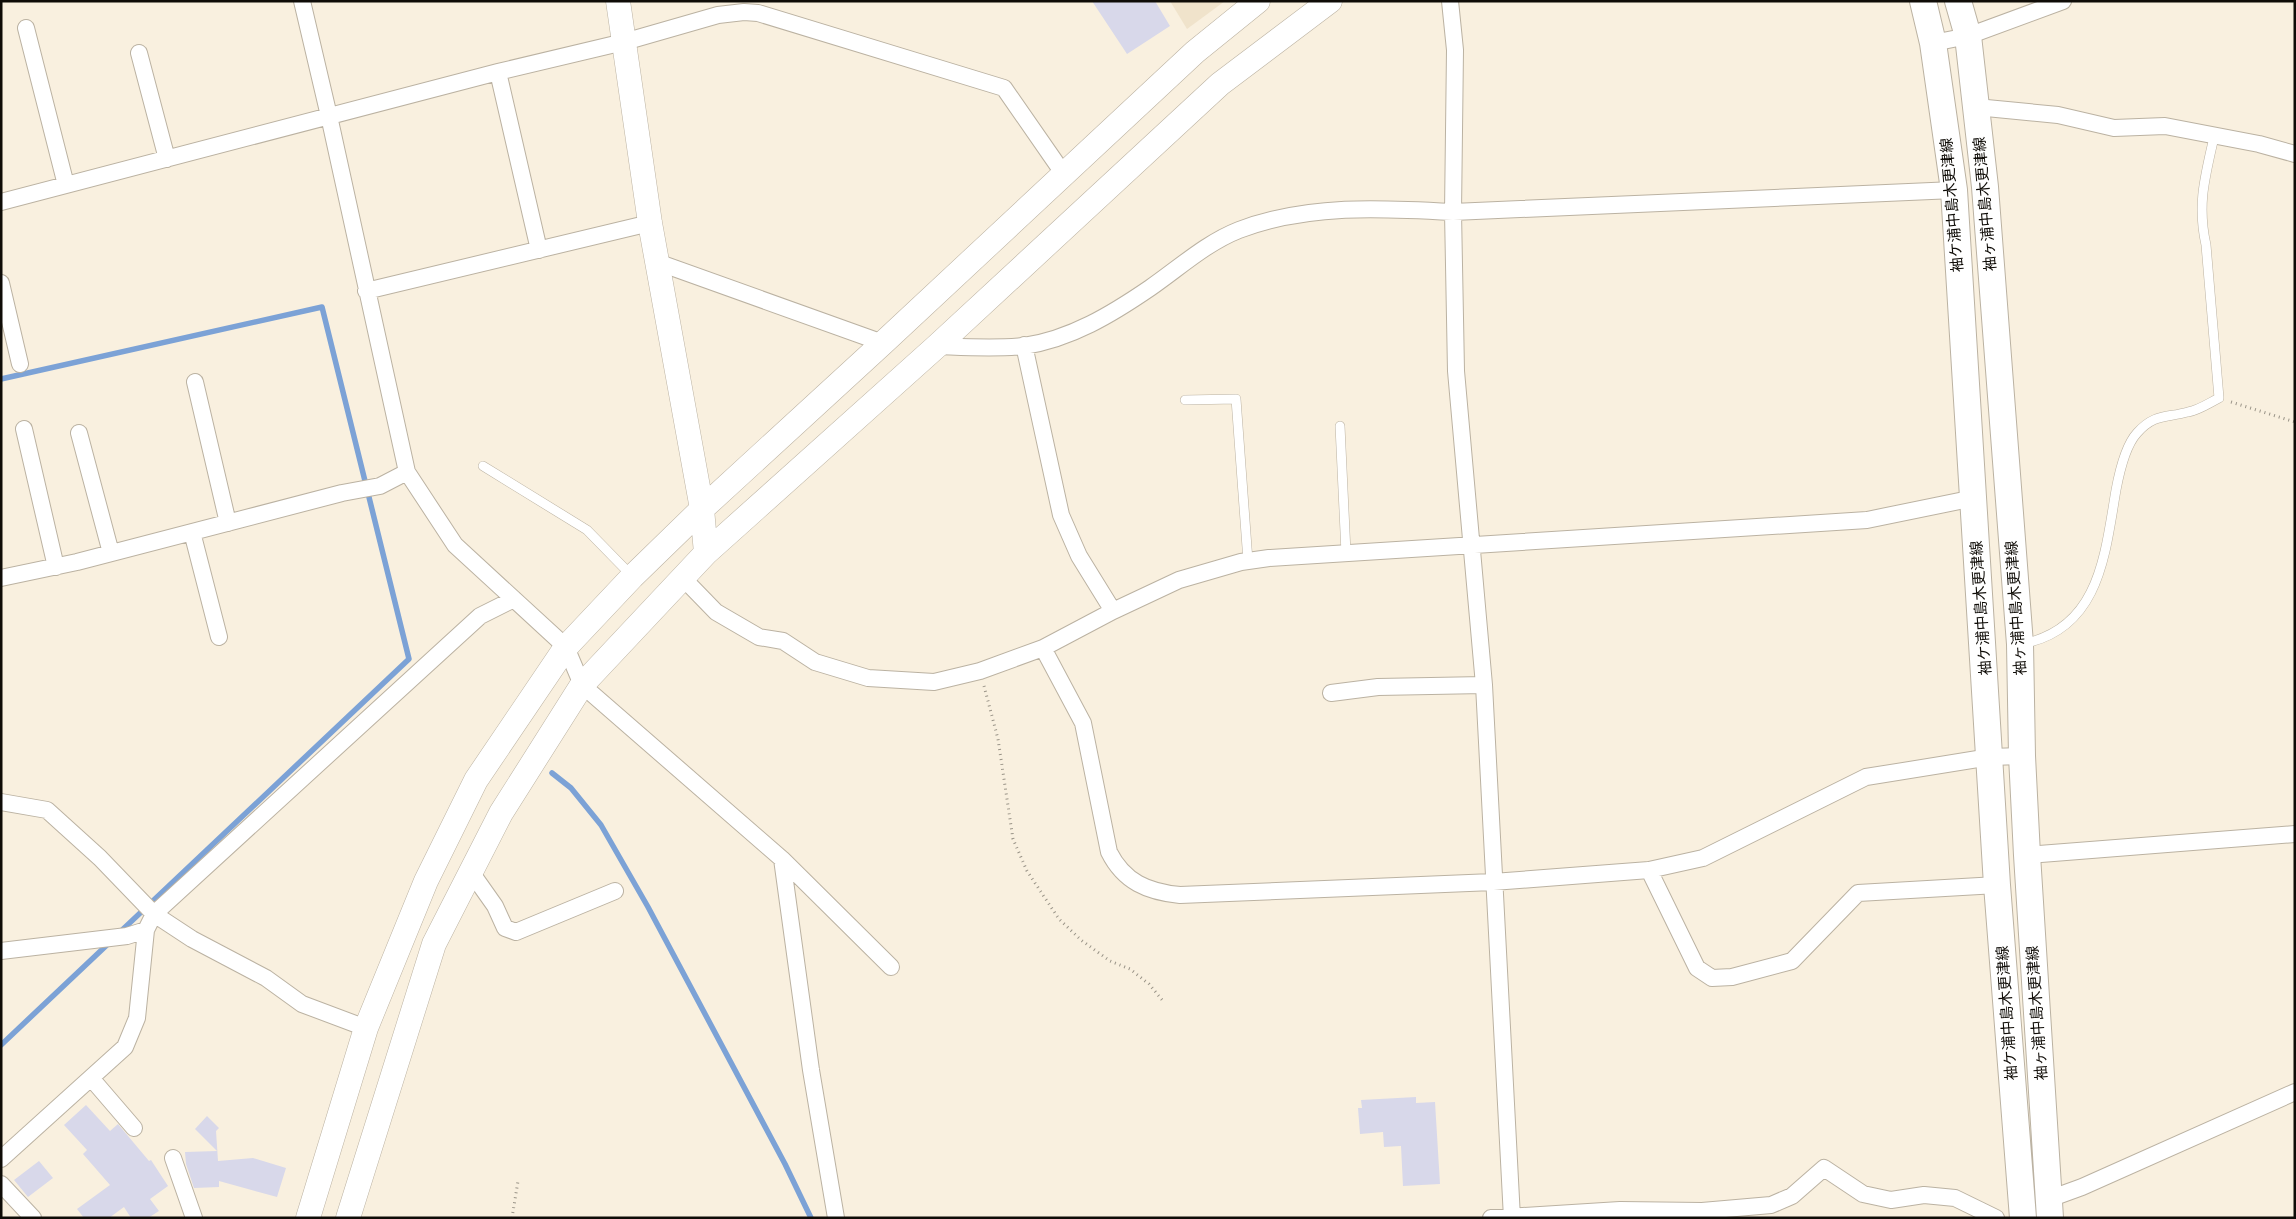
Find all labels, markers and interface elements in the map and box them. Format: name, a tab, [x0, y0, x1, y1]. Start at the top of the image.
street label: 袖ヶ浦中島木更津線	[1970, 136, 2000, 272]
street label: 袖ケ浦中島木更津線	[1937, 137, 1967, 273]
street label: 袖ケ浦中島木更津線	[1967, 540, 1995, 676]
street label: 袖ヶ浦中島木更津線	[2002, 540, 2030, 676]
street label: 袖ケ浦中島木更津線	[1993, 945, 2021, 1081]
street label: 袖ヶ浦中島木更津線	[2023, 945, 2051, 1081]

